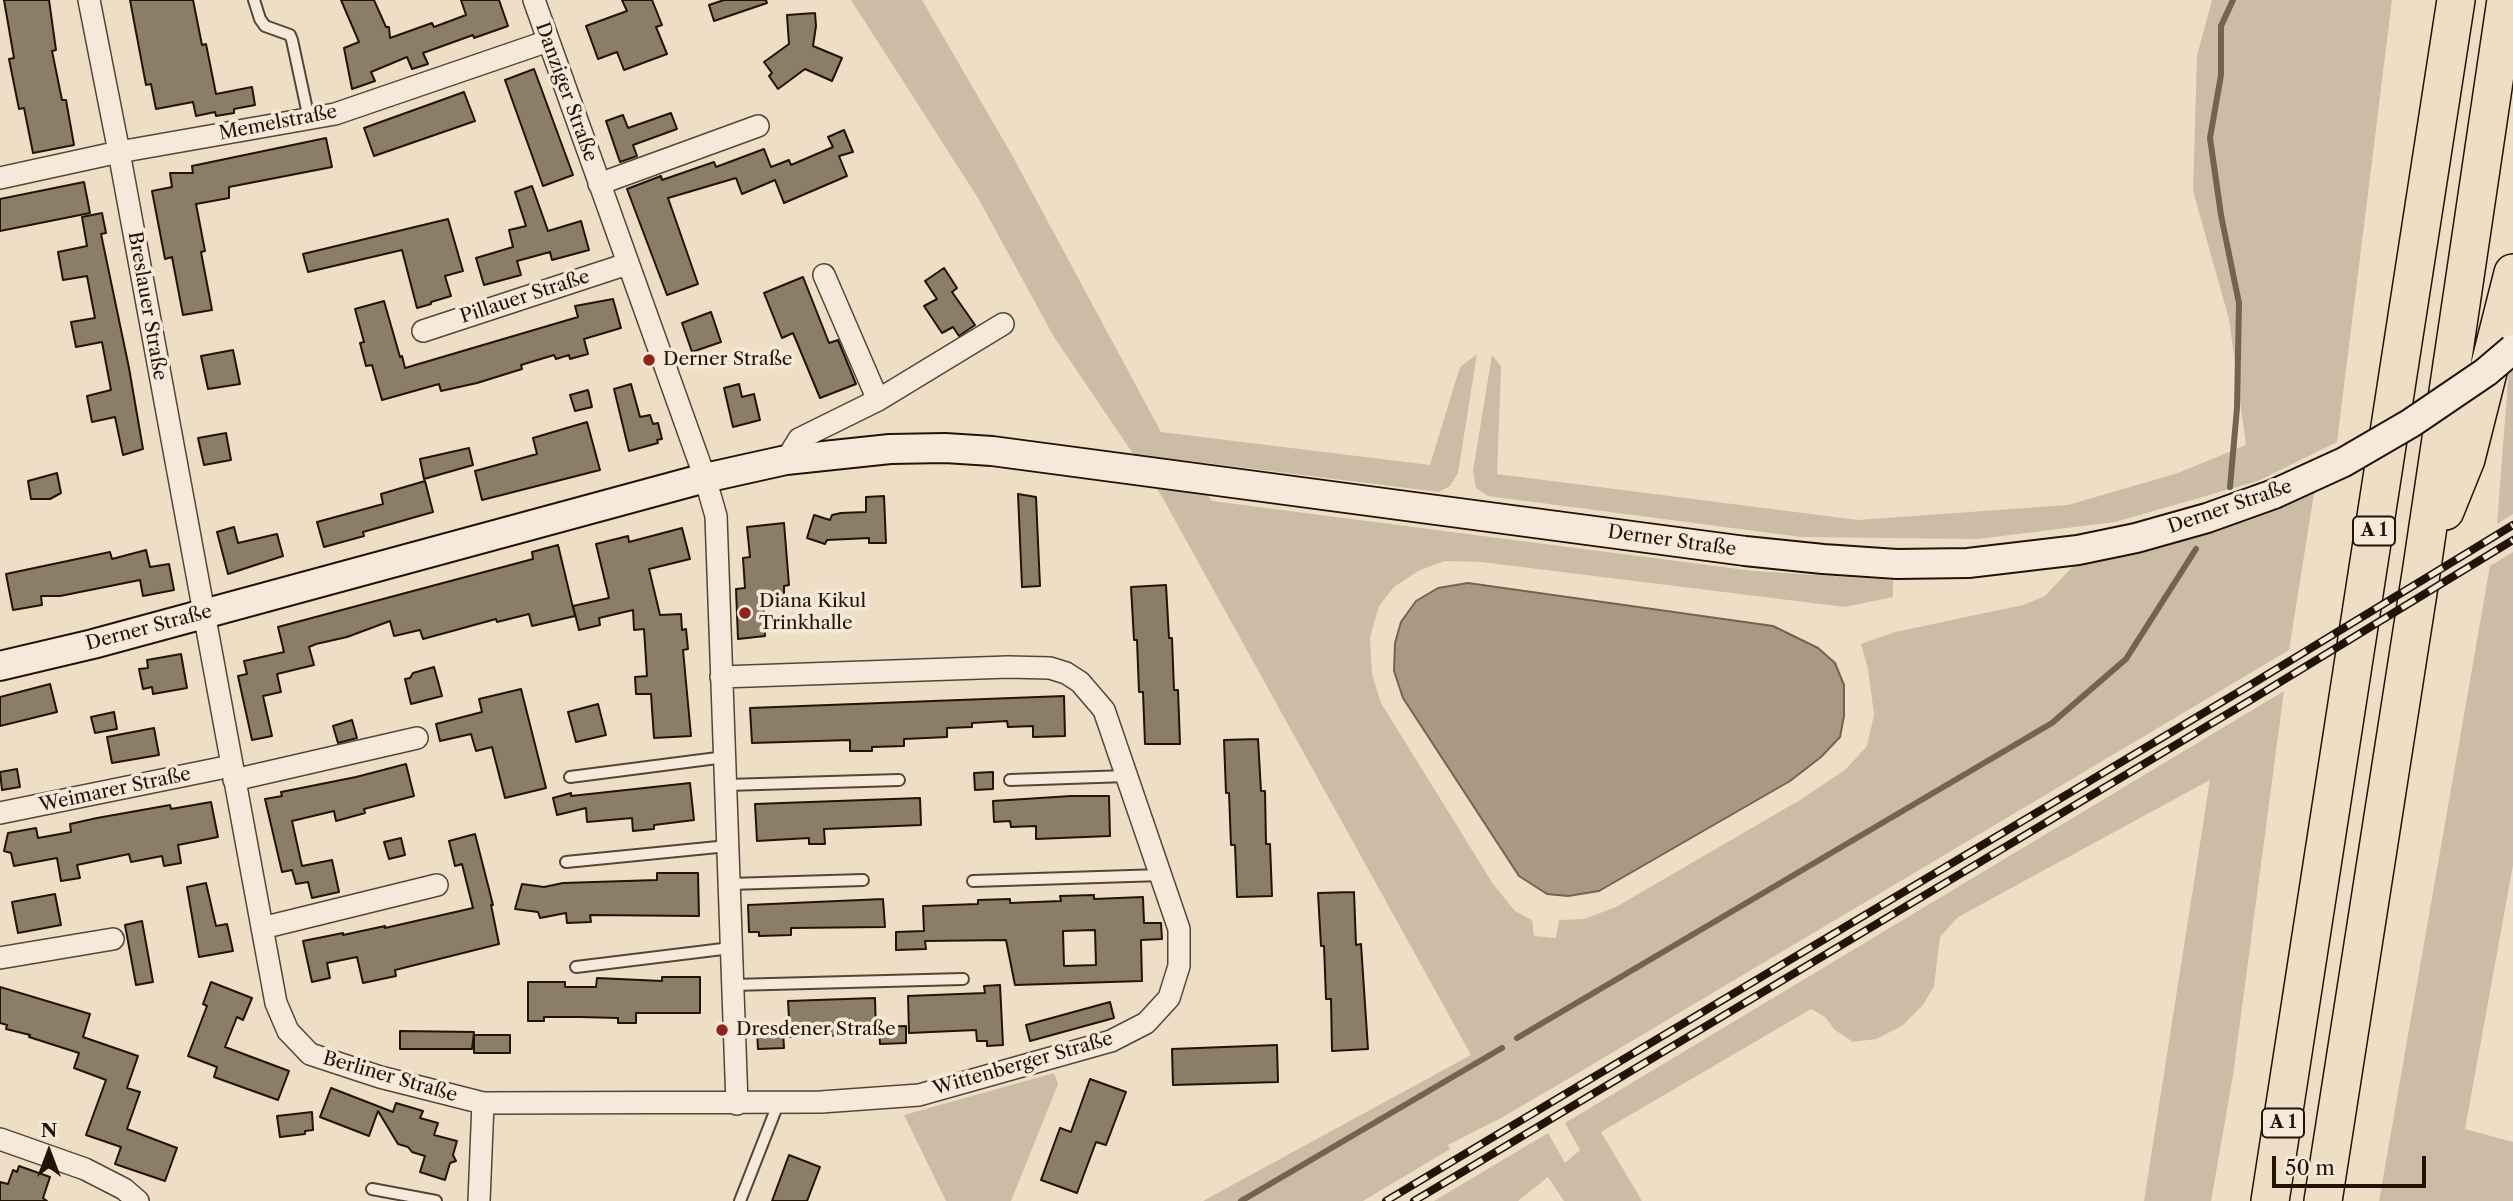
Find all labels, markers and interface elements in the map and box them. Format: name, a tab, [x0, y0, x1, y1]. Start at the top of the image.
street label: Danziger Straße	[530, 19, 602, 165]
street label: Memelstraße	[217, 100, 339, 146]
street label: Breslauer Straße	[123, 230, 171, 382]
street label: Pillauer Straße	[457, 265, 593, 329]
place label: Derner Straße	[663, 349, 793, 371]
marker: Derner Straße	[641, 352, 657, 368]
street label: Derner Straße	[2165, 475, 2295, 539]
road number: A 1	[2353, 516, 2395, 546]
street label: Derner Straße	[1606, 521, 1738, 561]
place label: Diana Kikul Trinkhalle	[759, 591, 866, 635]
street label: Derner Straße	[83, 600, 215, 656]
marker: Diana Kikul Trinkhalle	[737, 605, 753, 621]
street label: Weimarer Straße	[37, 763, 193, 817]
place label: Dresdener Straße	[736, 1019, 896, 1041]
marker: Dresdener Straße	[714, 1022, 730, 1038]
street label: Wittenberger Straße	[930, 1027, 1116, 1101]
street label: Berliner Straße	[320, 1047, 460, 1107]
road number: A 1	[2262, 1108, 2304, 1138]
north arrow	[14, 1117, 84, 1187]
text: N	[41, 1119, 57, 1142]
scale bar	[2275, 1142, 2429, 1186]
text: 50 m	[2285, 1155, 2335, 1180]

